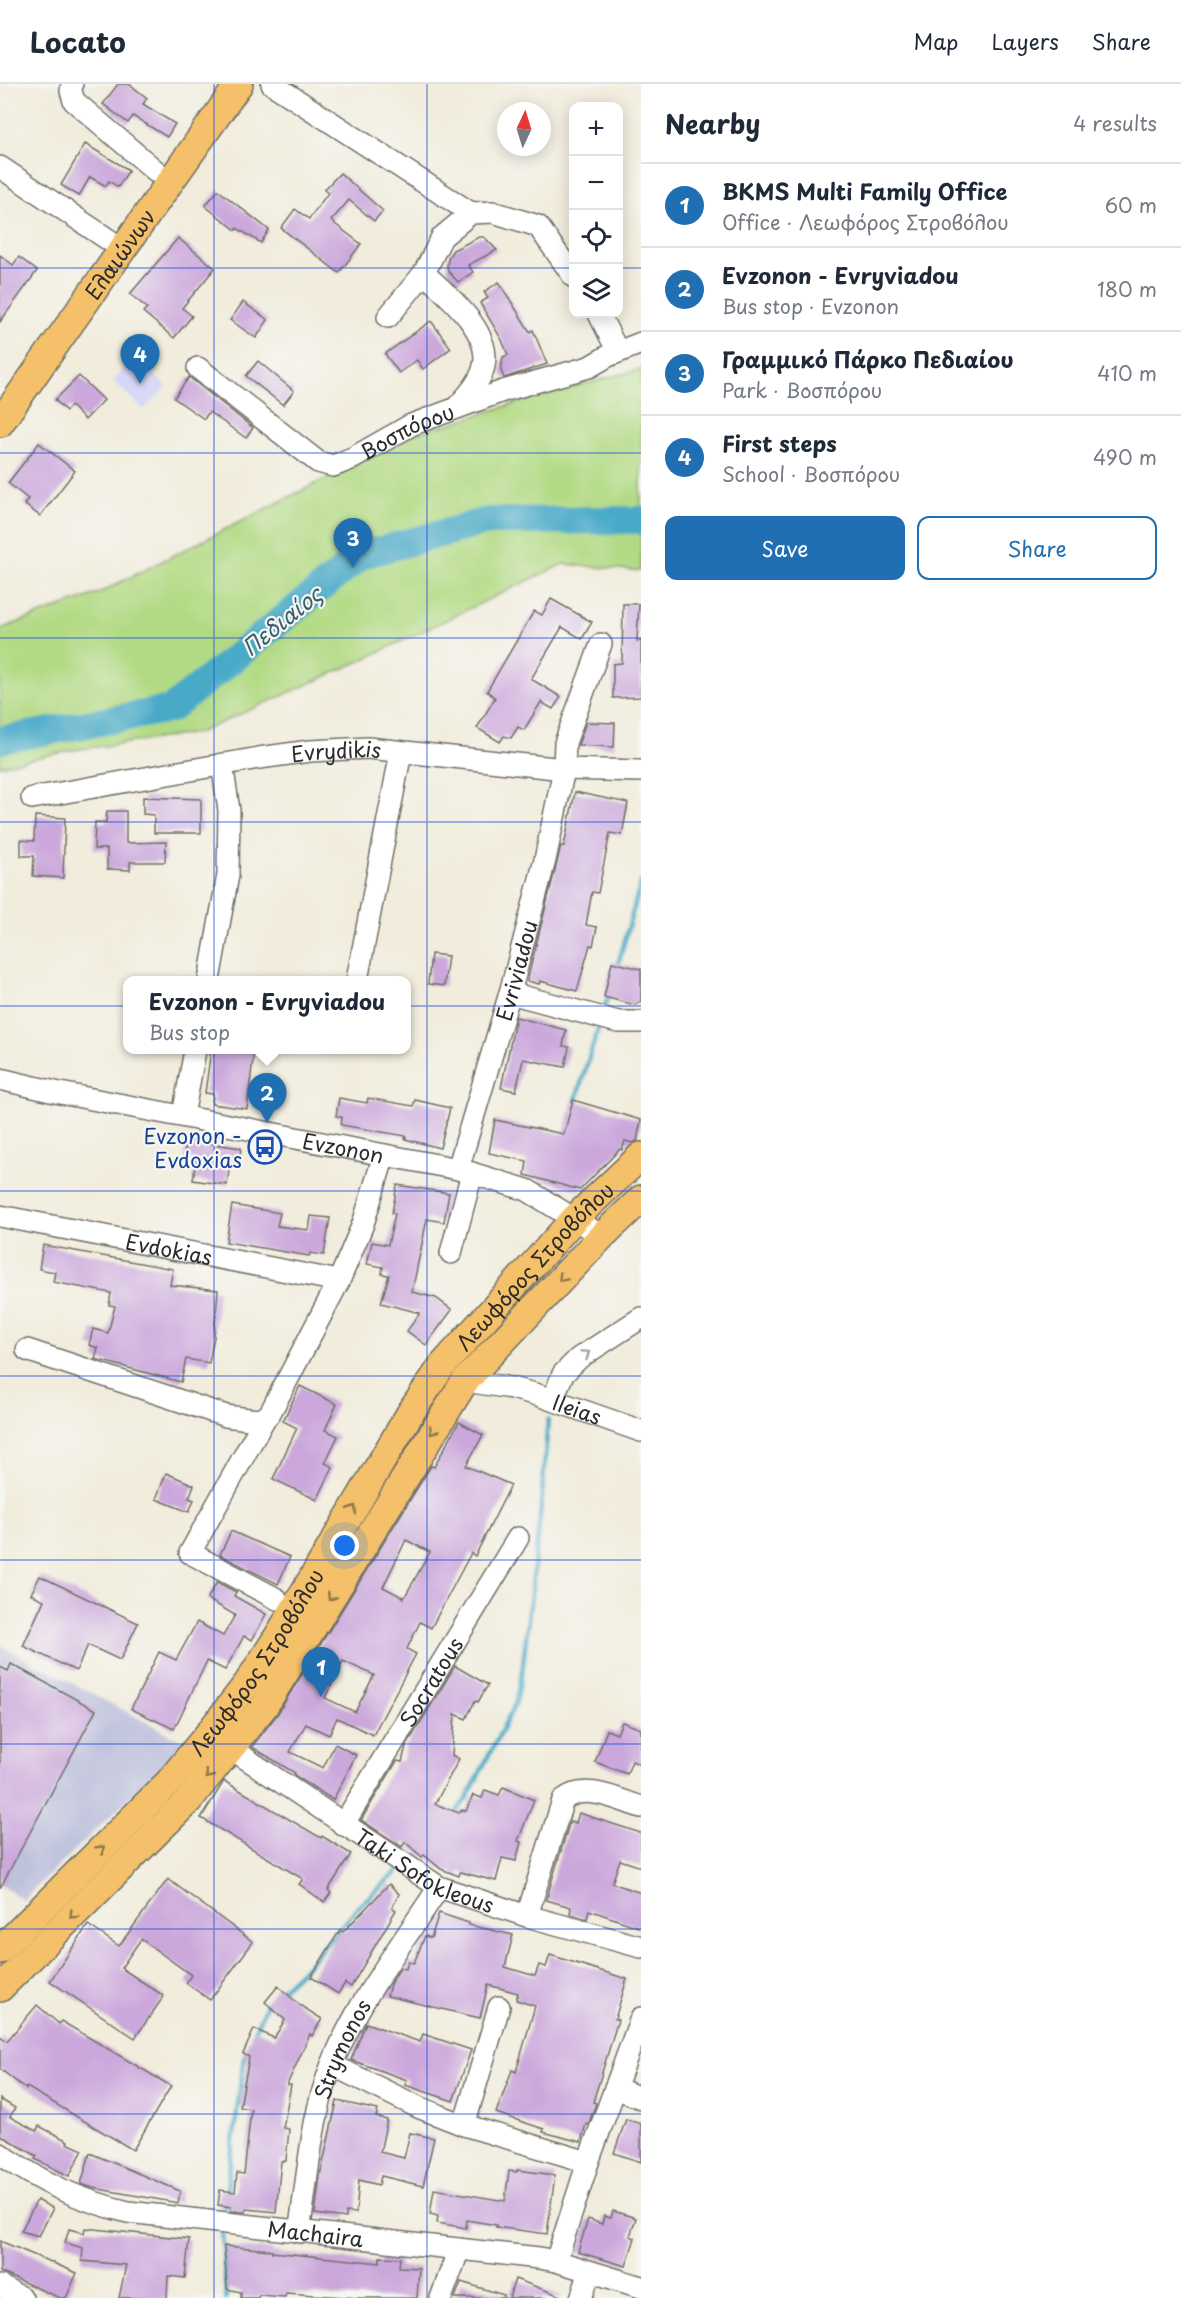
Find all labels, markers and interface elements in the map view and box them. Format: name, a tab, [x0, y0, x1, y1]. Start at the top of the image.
text: Locato	[30, 20, 126, 63]
text: Map	[914, 25, 958, 57]
text: Layers	[991, 25, 1059, 57]
text: Share	[1092, 25, 1151, 57]
north arrow	[497, 102, 551, 156]
map controls	[569, 102, 623, 318]
button: +	[569, 102, 623, 156]
text: Nearby	[665, 104, 760, 143]
text: 4 results	[1073, 108, 1157, 138]
button: −	[569, 156, 623, 210]
text: BKMS Multi Family Office	[722, 174, 1008, 207]
text: 1	[680, 190, 689, 220]
text: 60 m	[1105, 190, 1157, 220]
street label: Ελαιώνων	[76, 202, 163, 306]
text: Office · Λεωφόρος Στροβόλου	[722, 207, 1009, 237]
button: locate	[569, 210, 623, 264]
text: Evzonon - Evryviadou	[722, 258, 959, 291]
button: layers	[569, 264, 623, 318]
text: 2	[677, 274, 692, 304]
text: 180 m	[1097, 274, 1157, 304]
text: Bus stop · Evzonon	[722, 291, 899, 321]
pin: 4	[120, 334, 160, 384]
text: Γραμμικό Πάρκο Πεδιαίου	[722, 342, 1014, 375]
text: 3	[678, 358, 691, 388]
text: 410 m	[1097, 358, 1157, 388]
text: Park · Βοσπόρου	[722, 375, 882, 405]
street label: Βοσπόρου	[353, 395, 458, 467]
text: First steps	[722, 426, 837, 459]
text: 4	[678, 442, 691, 472]
text: 490 m	[1093, 442, 1157, 472]
text: School · Βοσπόρου	[722, 459, 900, 489]
button: Save	[665, 516, 905, 580]
button: Share	[917, 516, 1157, 580]
pin: 3	[334, 518, 372, 568]
water label: Πεδιαίος	[234, 576, 330, 663]
street label: Evrydikis	[289, 732, 383, 769]
street label: Evriviadou	[487, 916, 545, 1024]
popup	[123, 976, 411, 1054]
text: Evzonon - Evryviadou	[149, 984, 385, 1017]
text: Bus stop	[149, 1017, 230, 1047]
pin: 2	[248, 1074, 286, 1123]
place label: Evzonon - Evdoxias	[143, 1119, 242, 1175]
street label: Evzonon	[300, 1124, 387, 1170]
bus stop icon: Evzonon - Evdoxias	[247, 1129, 283, 1165]
street label: Λεωφόρος Στροβόλου	[448, 1174, 621, 1357]
street label: Evdokias	[123, 1224, 215, 1272]
one-way arrow	[558, 1271, 569, 1282]
one-way arrow	[579, 1350, 590, 1361]
street label: Ileias	[548, 1385, 606, 1432]
one-way arrow	[429, 1425, 441, 1435]
one-way arrow	[346, 1505, 358, 1515]
your location	[330, 1531, 359, 1560]
street label: Λεωφόρος Στροβόλου	[181, 1562, 331, 1762]
one-way arrow	[327, 1591, 339, 1601]
street label: Socratous	[391, 1630, 470, 1733]
pin: 1	[302, 1648, 340, 1697]
one-way arrow	[205, 1768, 216, 1779]
street label: Taki Sofokleous	[349, 1820, 498, 1920]
one-way arrow	[93, 1846, 104, 1857]
one-way arrow	[70, 1907, 81, 1918]
street label: Strymonos	[305, 1993, 378, 2103]
street label: Machaira	[266, 2212, 366, 2254]

